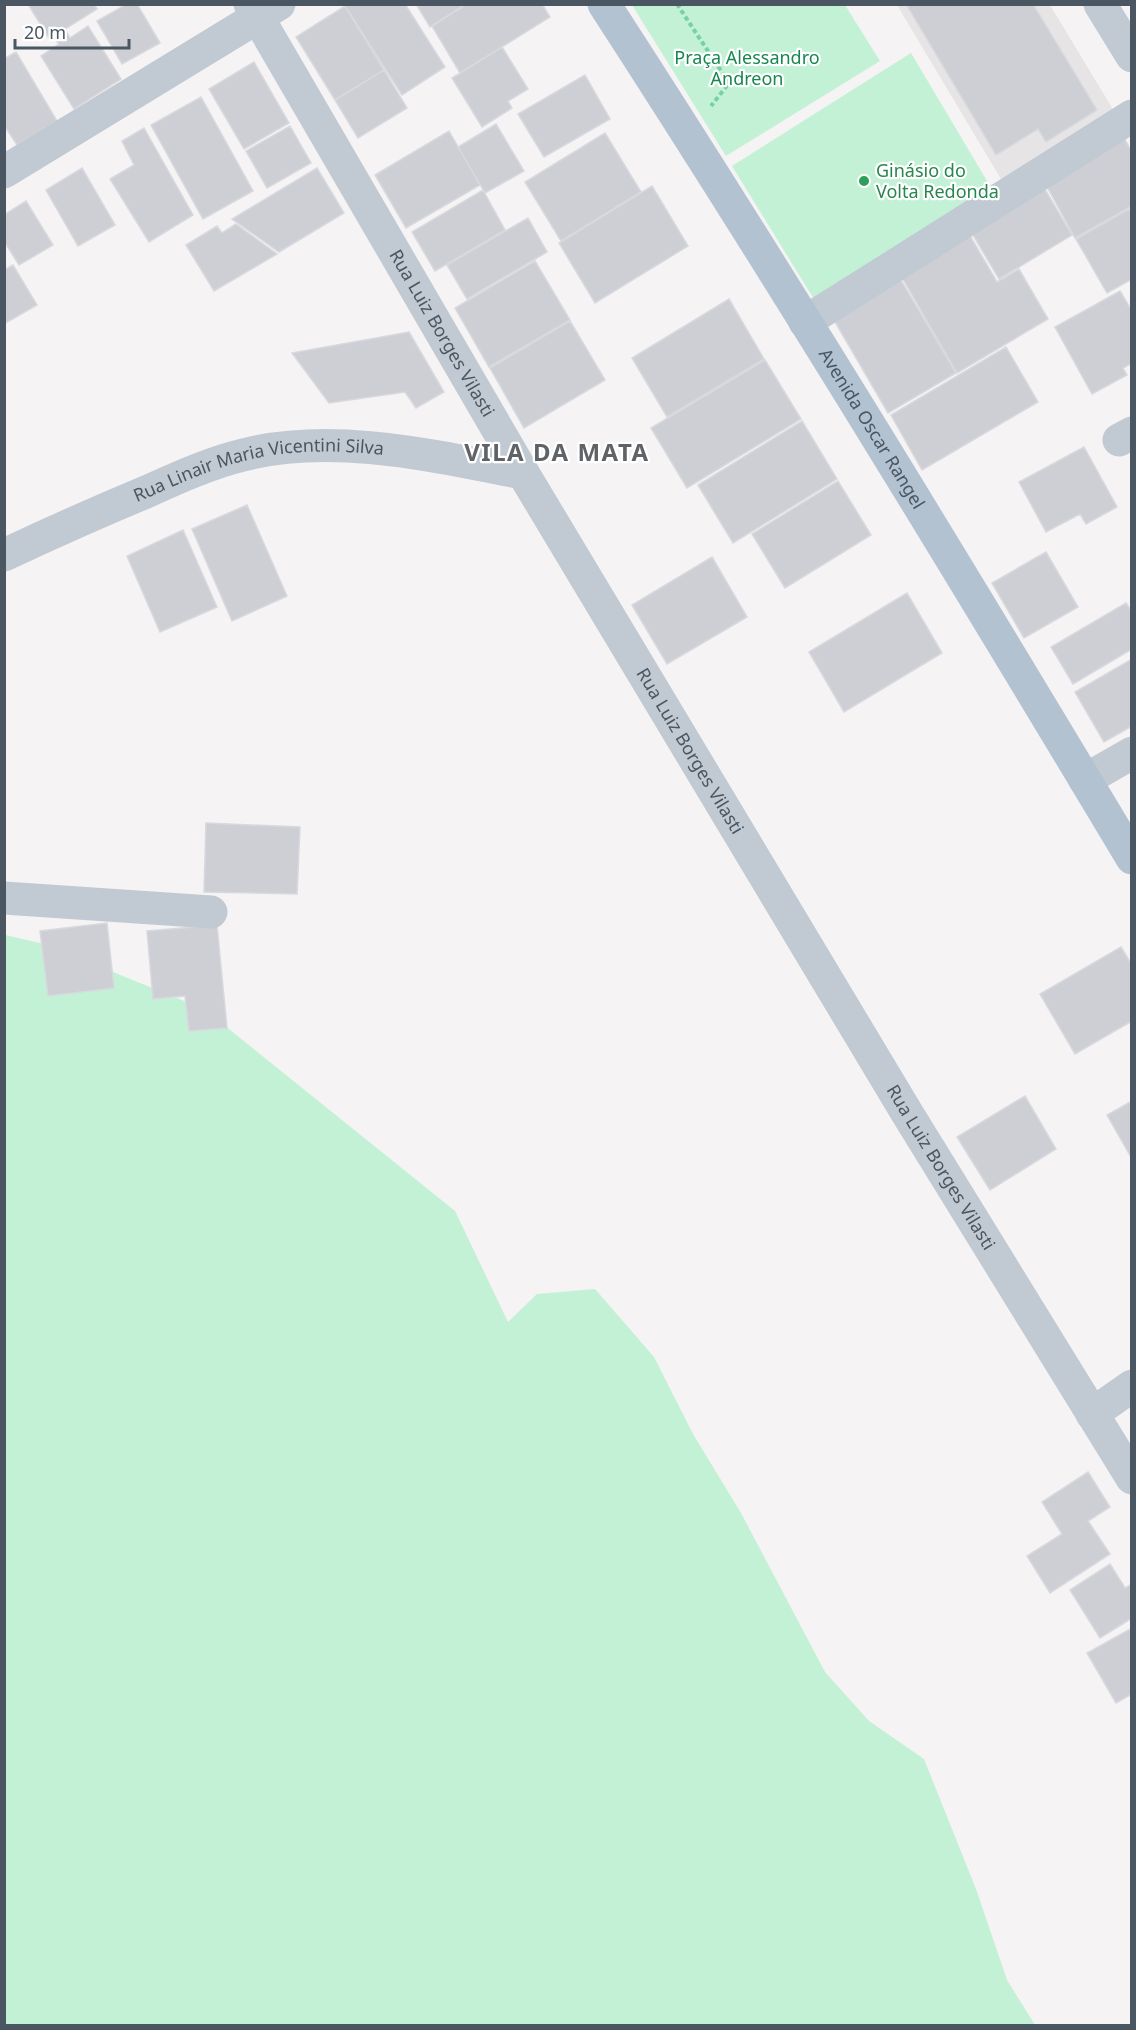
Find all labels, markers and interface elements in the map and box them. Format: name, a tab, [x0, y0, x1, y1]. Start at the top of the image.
scale bar	[15, 12, 129, 50]
text: 20 m	[24, 20, 66, 44]
park label: Praça Alessandro Andreon	[674, 45, 820, 90]
place label: Ginásio do Volta Redonda	[876, 158, 999, 203]
marker: Ginásio do Volta Redonda	[857, 174, 871, 188]
street label: Rua Luiz Borges Vilasti	[384, 245, 501, 421]
street label: Avenida Oscar Rangel	[814, 343, 931, 513]
street label: Rua Linair Maria Vicentini Silva	[130, 432, 385, 507]
district label: VILA DA MATA	[464, 435, 650, 468]
street label: Rua Luiz Borges Vilasti	[632, 663, 750, 838]
street label: Rua Luiz Borges Vilasti	[882, 1080, 1001, 1254]

